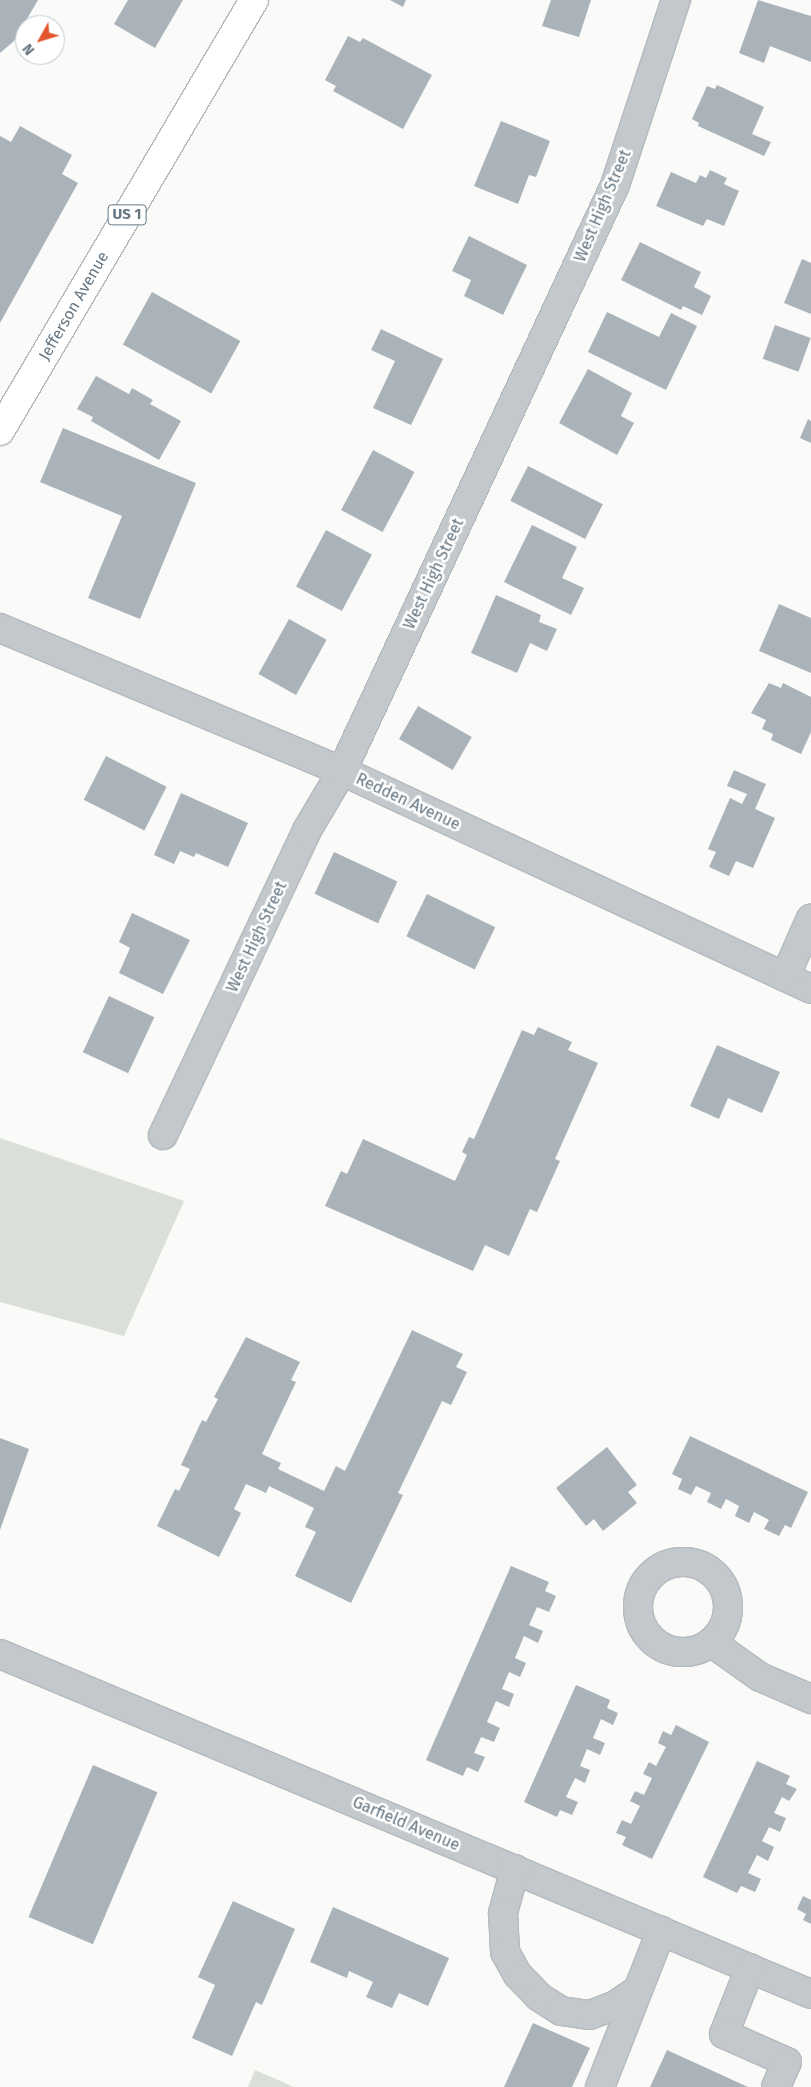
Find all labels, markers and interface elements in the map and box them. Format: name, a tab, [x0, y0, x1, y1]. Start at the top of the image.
north arrow	[15, 15, 65, 65]
text: N	[19, 40, 38, 58]
street label: West High Street	[571, 147, 635, 265]
road number: US 1	[107, 202, 147, 228]
street label: Jefferson Avenue	[35, 248, 113, 364]
street label: West High Street	[400, 516, 468, 632]
street label: Redden Avenue	[353, 769, 463, 835]
street label: West High Street	[223, 879, 291, 995]
street label: Garfield Avenue	[350, 1793, 462, 1855]

